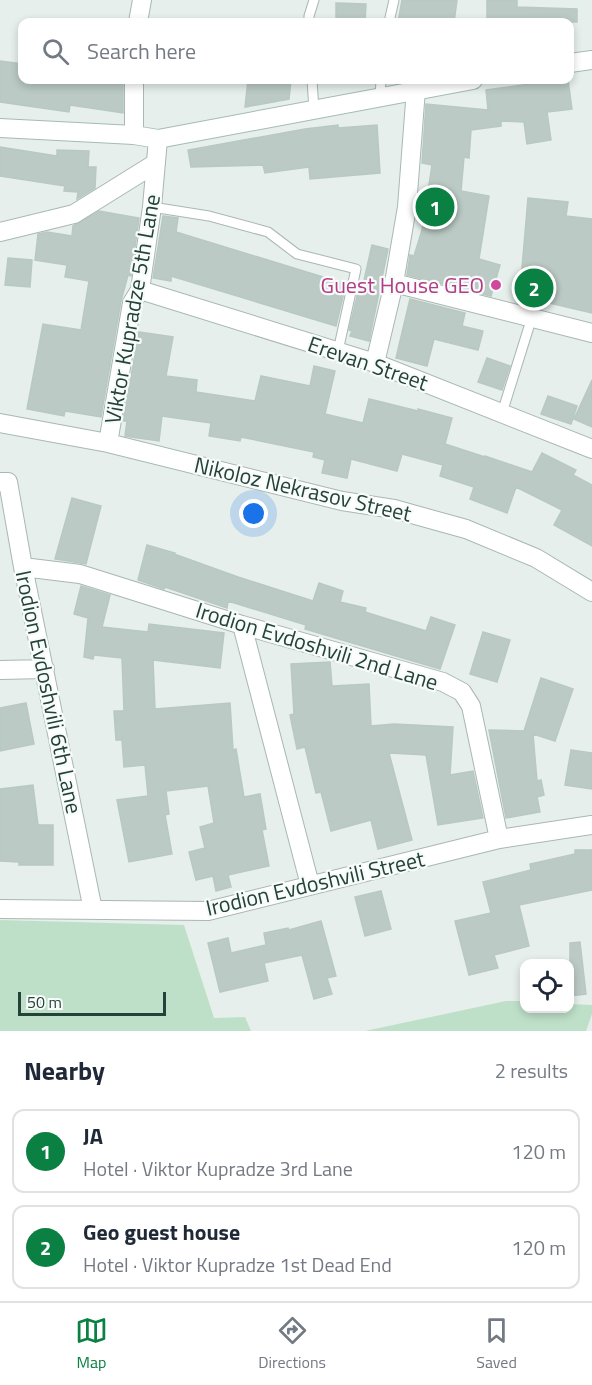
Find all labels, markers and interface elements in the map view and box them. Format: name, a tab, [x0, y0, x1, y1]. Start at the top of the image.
search box	[18, 18, 574, 84]
text: Search here	[87, 34, 196, 68]
icon: search	[39, 35, 72, 68]
pin: 1	[416, 184, 454, 230]
street label: Viktor Kupradze 5th Lane	[95, 191, 169, 427]
pin: 2	[514, 266, 554, 310]
place label: Guest House GEO	[321, 268, 484, 302]
marker: Guest House GEO	[489, 278, 503, 292]
street label: Erevan Street	[303, 327, 433, 400]
street label: Nikoloz Nekrasov Street	[191, 447, 415, 531]
your location	[239, 499, 268, 528]
street label: Irodion Evdoshvili 6th Lane	[7, 567, 91, 817]
street label: Irodion Evdoshvili 2nd Lane	[192, 593, 442, 699]
street label: Irodion Evdoshvili Street	[202, 841, 428, 925]
map controls	[520, 959, 574, 1013]
button: locate	[520, 959, 574, 1013]
scale bar	[18, 989, 166, 1016]
text: 50 m	[27, 990, 62, 1014]
text: Nearby	[24, 1051, 105, 1090]
text: 2 results	[495, 1055, 568, 1086]
text: JA	[83, 1119, 103, 1153]
text: 1	[40, 1136, 51, 1167]
text: 120 m	[511, 1136, 566, 1167]
text: Hotel · Viktor Kupradze 3rd Lane	[83, 1153, 353, 1184]
text: Geo guest house	[83, 1215, 240, 1249]
text: 2	[40, 1232, 51, 1263]
text: 120 m	[511, 1232, 566, 1263]
text: Hotel · Viktor Kupradze 1st Dead End	[83, 1249, 392, 1280]
tab: Map	[75, 1314, 108, 1374]
tab: Directions	[258, 1314, 326, 1374]
tab: Saved	[476, 1314, 517, 1374]

